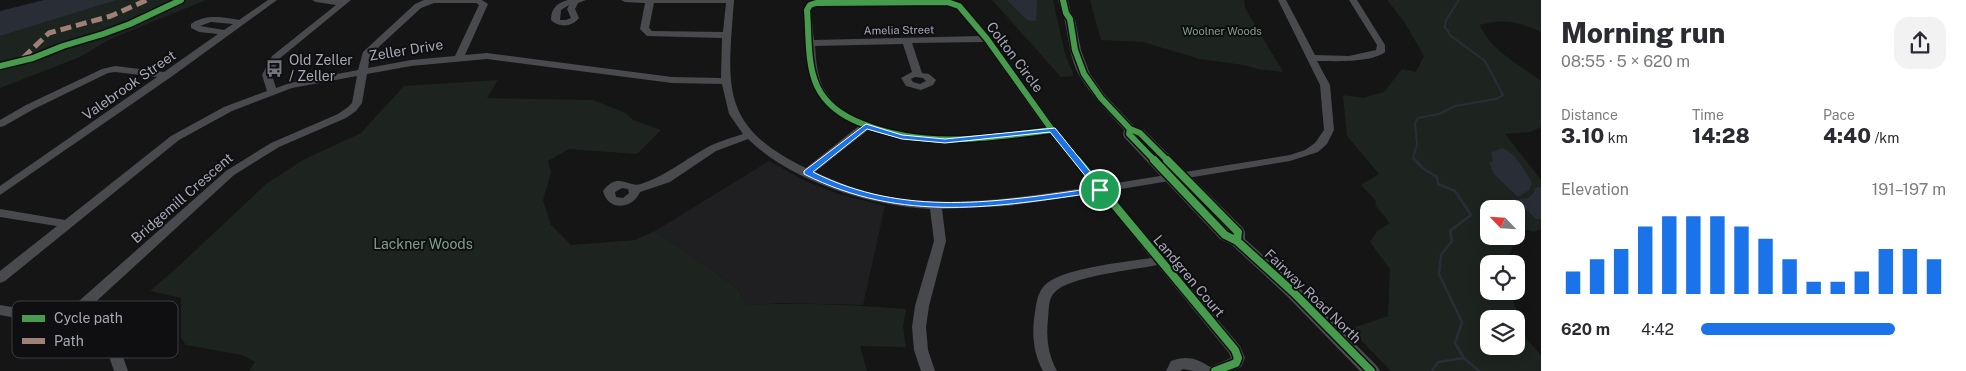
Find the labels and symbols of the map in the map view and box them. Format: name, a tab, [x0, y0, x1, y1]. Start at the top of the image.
street label: Colton Circle	[983, 19, 1047, 95]
street label: Amelia Street	[864, 23, 934, 37]
park label: Woolner Woods	[1182, 25, 1262, 37]
street label: Zeller Drive	[368, 36, 444, 64]
street label: Valebrook Street	[79, 47, 179, 123]
place label: Old Zeller / Zeller	[289, 52, 353, 84]
bus stop icon: Old Zeller / Zeller	[265, 58, 285, 78]
street label: Bridgemill Crescent	[128, 150, 236, 246]
pin	[1079, 169, 1121, 211]
north arrow	[1480, 200, 1525, 245]
street label: Landgren Court	[1150, 232, 1228, 320]
park label: Lackner Woods	[373, 236, 473, 252]
street label: Fairway Road North	[1261, 246, 1365, 346]
legend	[12, 301, 178, 358]
text: Cycle path	[54, 310, 123, 326]
text: Path	[54, 333, 84, 349]

